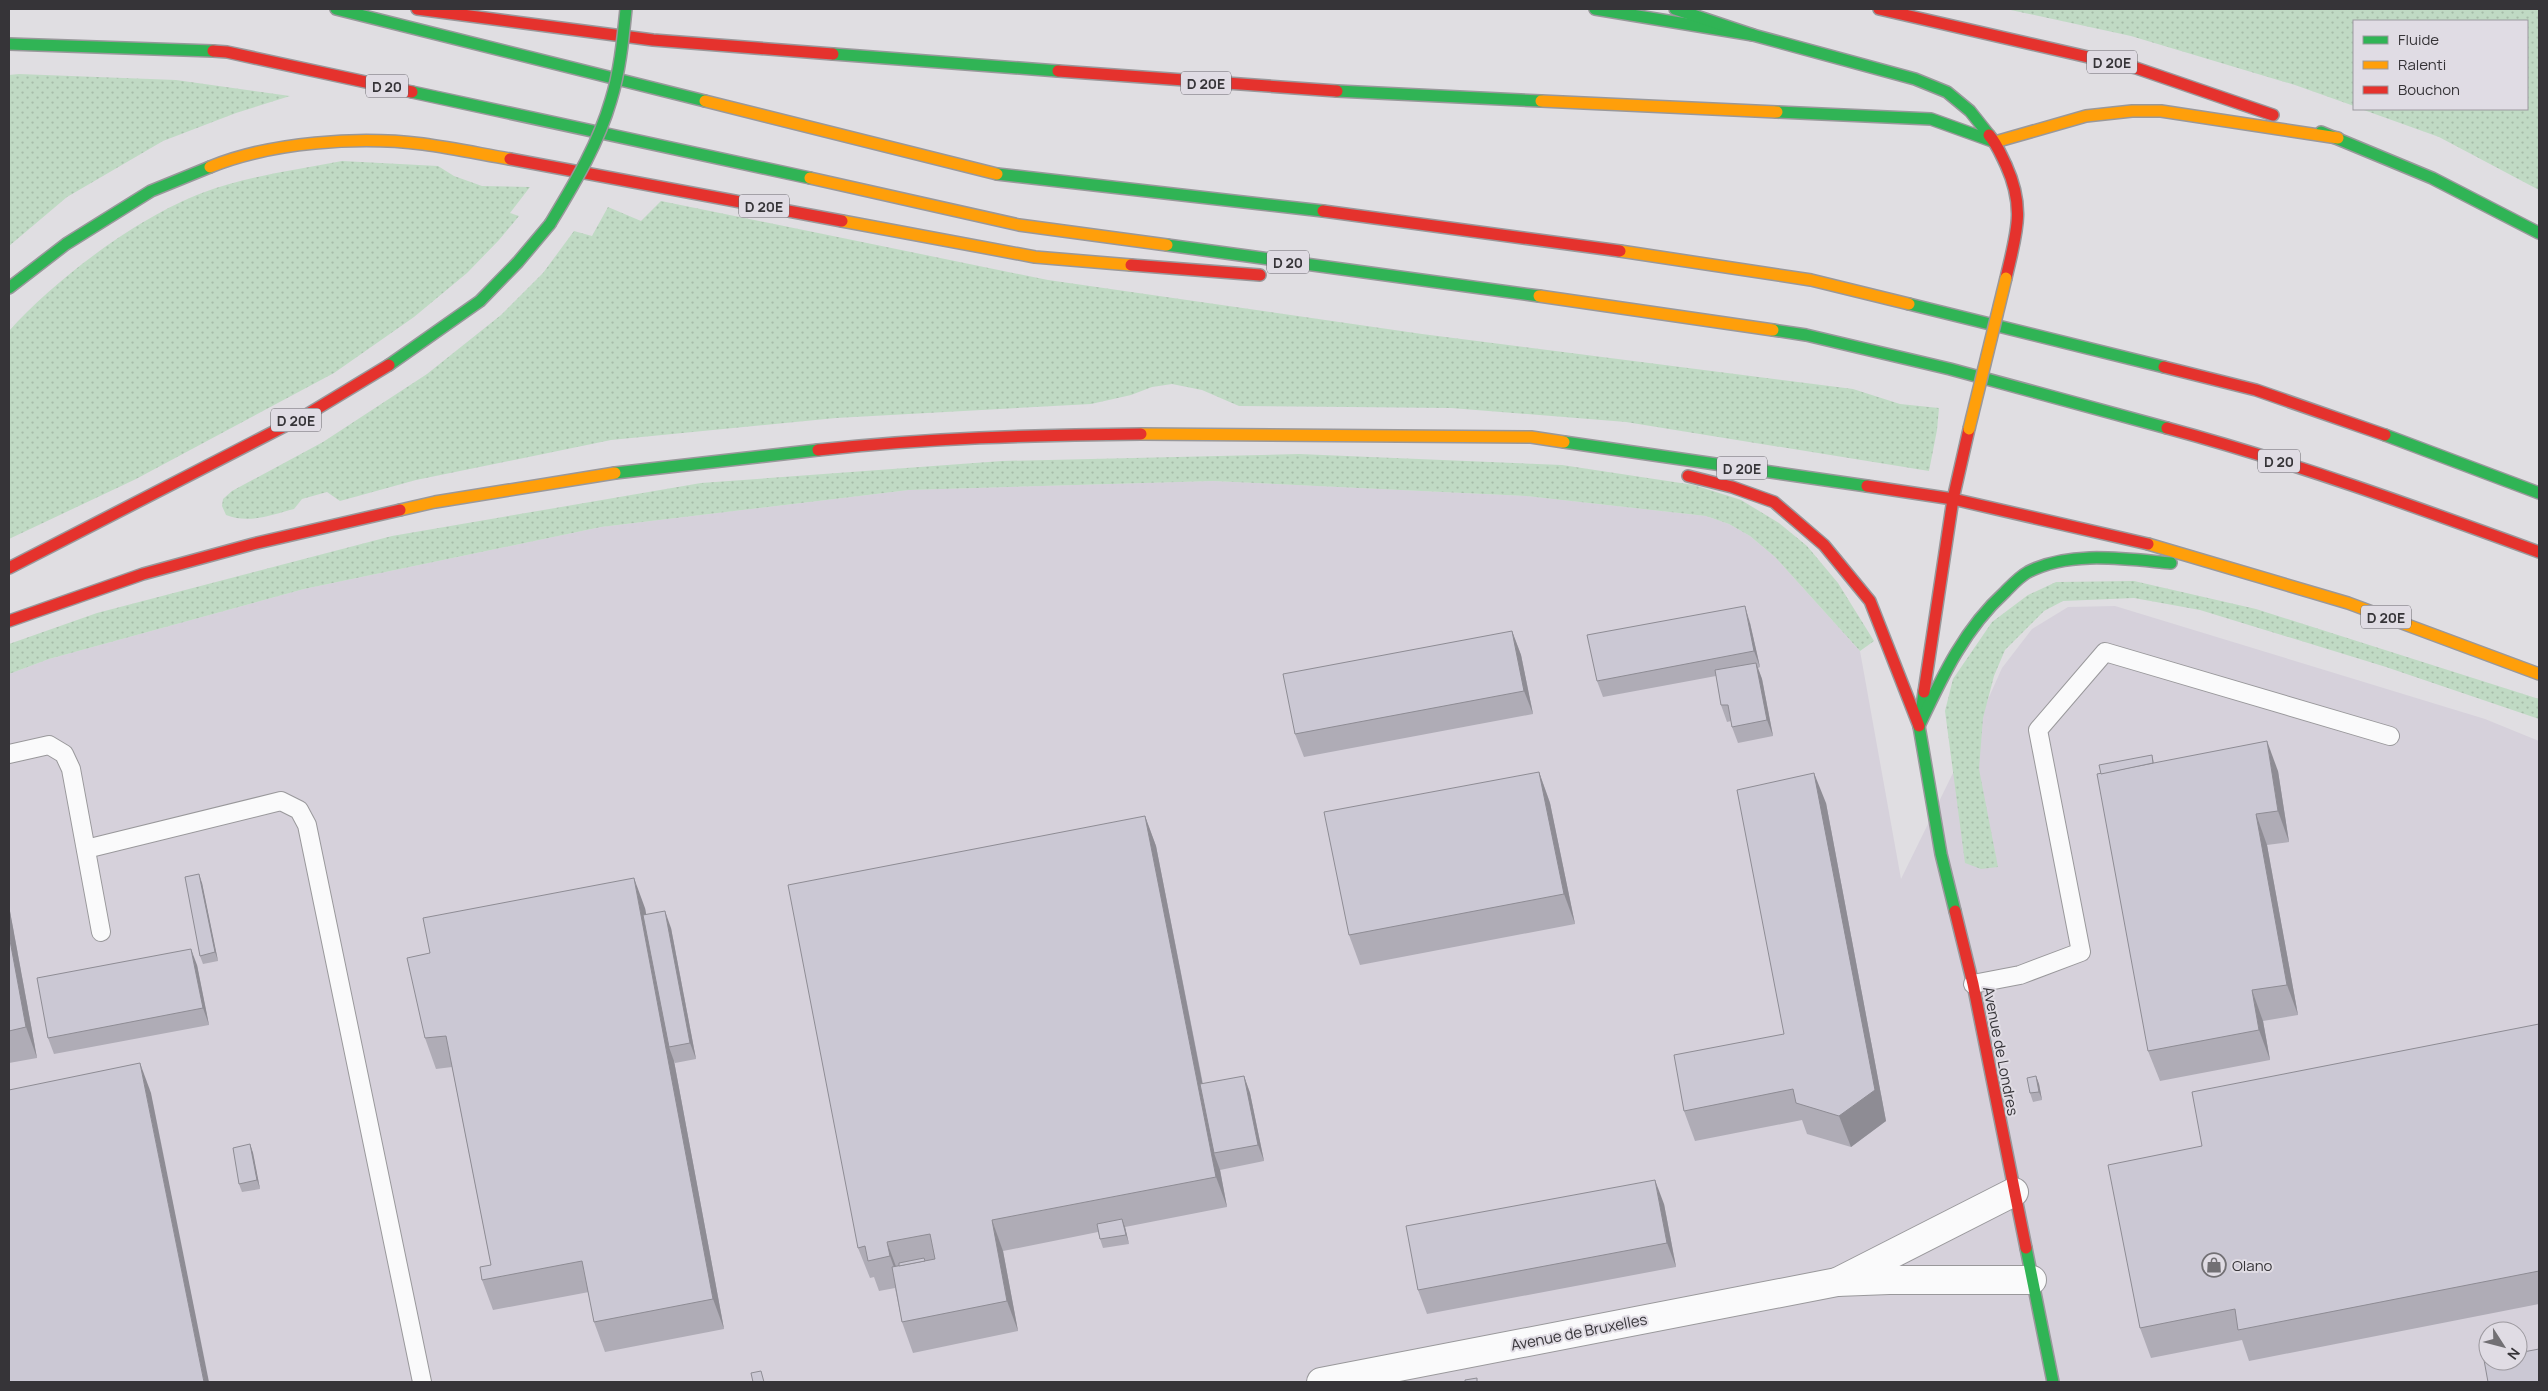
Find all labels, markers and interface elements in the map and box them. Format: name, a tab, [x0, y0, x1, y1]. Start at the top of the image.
legend	[2353, 20, 2528, 110]
text: Fluide	[2398, 29, 2439, 50]
road number: D 20E	[2087, 51, 2137, 74]
text: Ralenti	[2398, 54, 2446, 75]
road number: D 20E	[1181, 72, 1231, 95]
road number: D 20	[366, 74, 408, 98]
text: Bouchon	[2398, 79, 2460, 100]
road number: D 20E	[739, 195, 789, 218]
road number: D 20	[1267, 250, 1309, 274]
road number: D 20E	[271, 408, 321, 432]
road number: D 20	[2258, 450, 2300, 472]
road number: D 20E	[1717, 456, 1767, 479]
road number: D 20E	[2361, 606, 2411, 628]
street label: Avenue de Londres	[1978, 985, 2024, 1118]
shop icon: Olano	[2201, 1252, 2227, 1278]
place label: Olano	[2232, 1255, 2273, 1276]
street label: Avenue de Bruxelles	[1509, 1308, 1649, 1356]
north arrow	[2478, 1321, 2528, 1371]
text: N	[2503, 1344, 2525, 1364]

